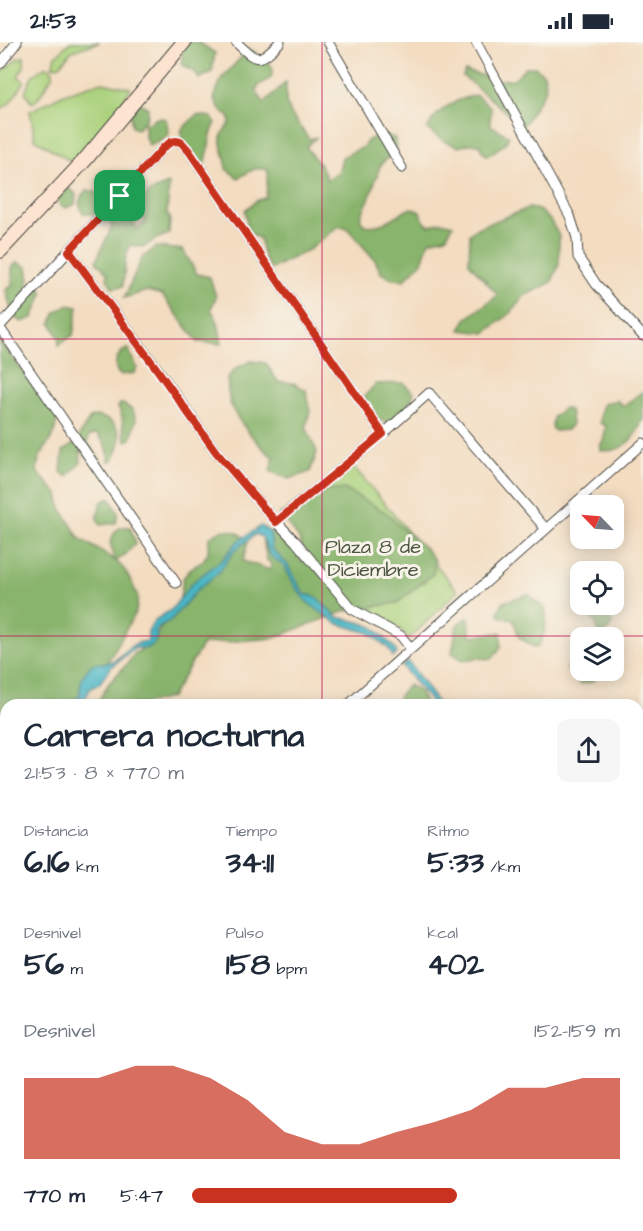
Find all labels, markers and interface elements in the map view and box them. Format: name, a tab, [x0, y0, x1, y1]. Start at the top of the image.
text: 21:53	[30, 6, 76, 37]
pin	[94, 170, 145, 221]
icon: arrive	[103, 179, 136, 212]
north arrow	[570, 495, 624, 549]
map controls	[570, 495, 624, 681]
park label: Plaza 8 de Diciembre	[325, 533, 421, 584]
button: locate	[570, 561, 624, 615]
button: layers	[570, 627, 624, 681]
text: Carrera nocturna	[24, 713, 304, 759]
button: share	[557, 719, 620, 782]
text: 21:53 · 8 × 770 m	[24, 759, 184, 787]
text: Distancia	[24, 820, 88, 842]
text: Tiempo	[226, 820, 277, 842]
text: Ritmo	[427, 820, 469, 842]
text: 6.16	[24, 842, 70, 884]
text: 34:11	[226, 842, 274, 884]
text: 5:33	[427, 842, 484, 884]
text: km	[70, 856, 98, 878]
text: /km	[484, 856, 520, 878]
text: Desnivel	[24, 922, 81, 944]
text: Pulso	[226, 922, 264, 944]
text: kcal	[427, 922, 458, 944]
text: 56	[24, 944, 64, 986]
text: 158	[226, 944, 270, 986]
text: 402	[427, 944, 484, 986]
text: m	[64, 958, 83, 980]
text: bpm	[270, 958, 307, 980]
text: Desnivel	[24, 1017, 95, 1045]
text: 152–159 m	[534, 1017, 620, 1045]
text: 770 m	[24, 1182, 85, 1210]
text: 5:47	[120, 1182, 163, 1210]

